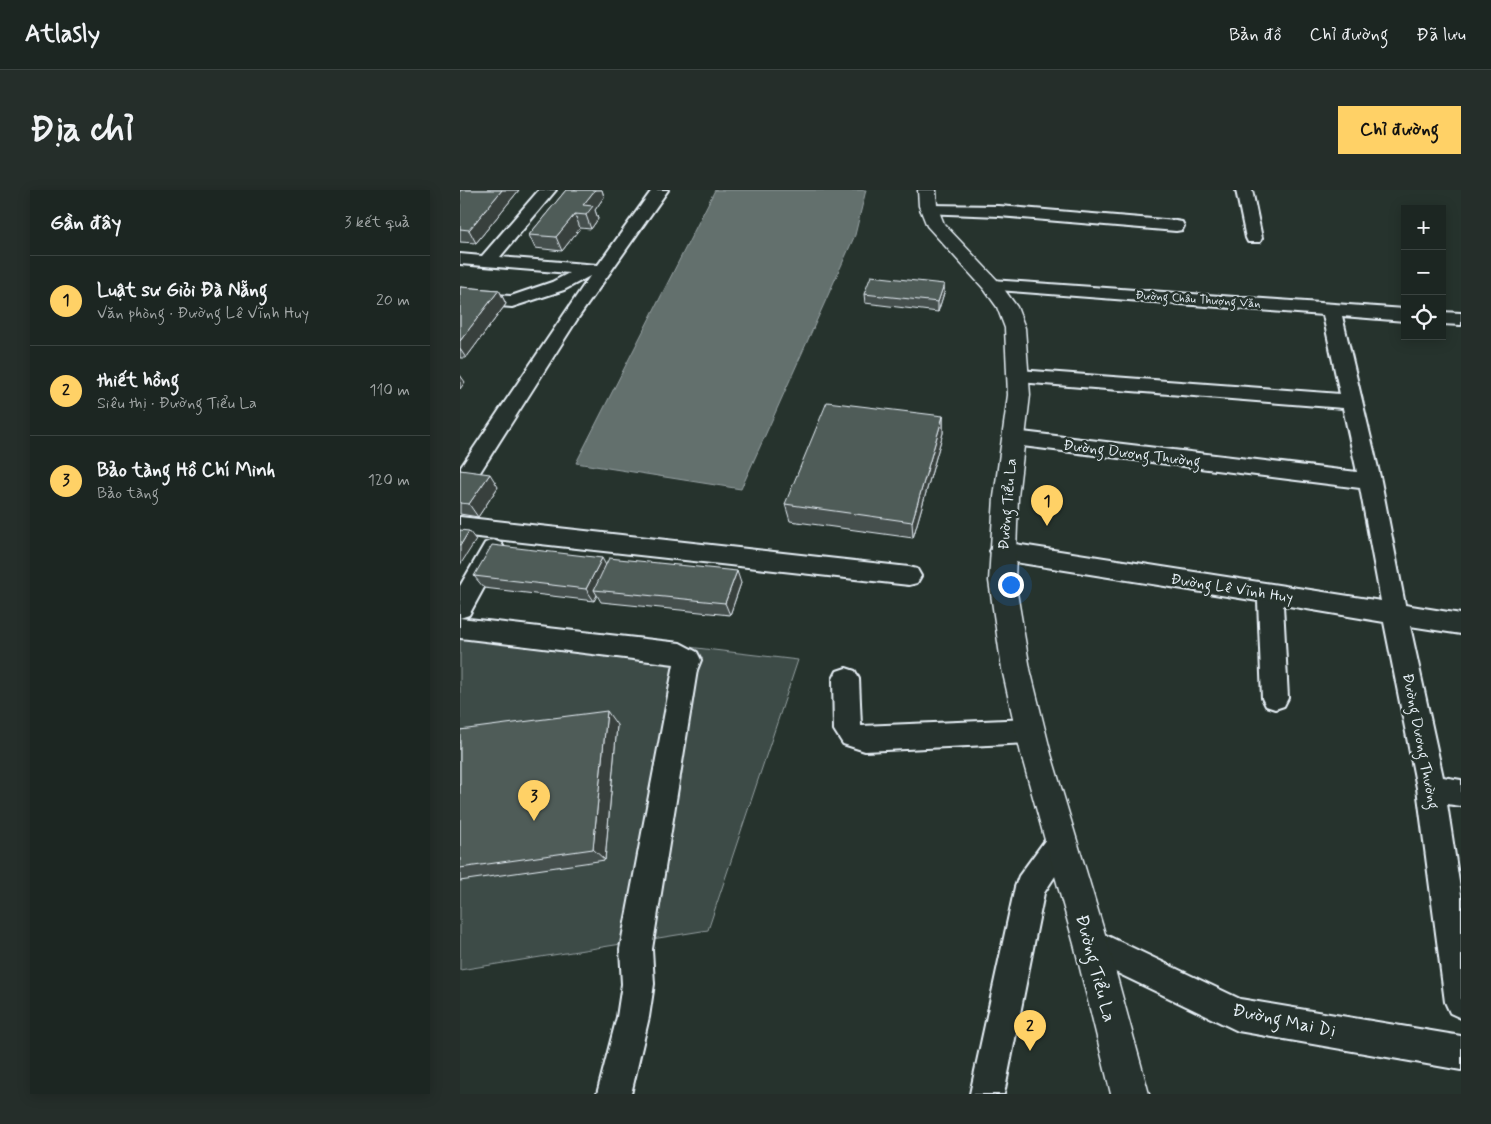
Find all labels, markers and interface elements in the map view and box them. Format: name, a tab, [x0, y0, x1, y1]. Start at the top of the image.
text: Atlasly	[25, 19, 100, 50]
text: Bản đồ	[1229, 23, 1281, 47]
text: Chỉ đường	[1309, 23, 1388, 47]
text: Đã lưu	[1416, 23, 1466, 47]
button: Chỉ đường	[1338, 106, 1461, 154]
text: Địa chỉ	[30, 107, 134, 153]
map controls	[1401, 205, 1446, 340]
button: +	[1401, 205, 1446, 250]
text: Gần đây	[50, 209, 121, 237]
text: 3 kết quả	[344, 212, 410, 233]
button: −	[1401, 250, 1446, 295]
text: Luật sư Giỏi Đà Nẵng	[97, 278, 268, 303]
street label: Đường Châu Thượng Văn	[1135, 288, 1261, 313]
text: 1	[62, 290, 70, 311]
text: 20 m	[376, 290, 410, 311]
button: locate	[1401, 295, 1446, 340]
text: Văn phòng · Đường Lê Vĩnh Huy	[97, 303, 309, 324]
text: thiết hồng	[97, 368, 179, 393]
text: 2	[62, 380, 70, 401]
text: 110 m	[369, 380, 410, 401]
text: Siêu thị · Đường Tiểu La	[97, 393, 257, 414]
street label: Đường Dương Thường	[1062, 436, 1202, 473]
street label: Đường Tiểu La	[994, 457, 1023, 551]
text: Bảo tàng Hồ Chí Minh	[97, 458, 275, 483]
text: 3	[62, 470, 70, 491]
text: 120 m	[368, 470, 410, 491]
text: Bảo tàng	[97, 483, 159, 504]
pin: 1	[1031, 485, 1063, 526]
street label: Đường Lê Vĩnh Huy	[1169, 569, 1294, 610]
your location	[998, 572, 1024, 598]
street label: Đường Dương Thường	[1396, 671, 1443, 811]
pin: 3	[518, 780, 550, 821]
street label: Đường Tiểu La	[1067, 912, 1121, 1025]
street label: Đường Mai Dị	[1230, 998, 1337, 1045]
pin: 2	[1014, 1010, 1046, 1051]

